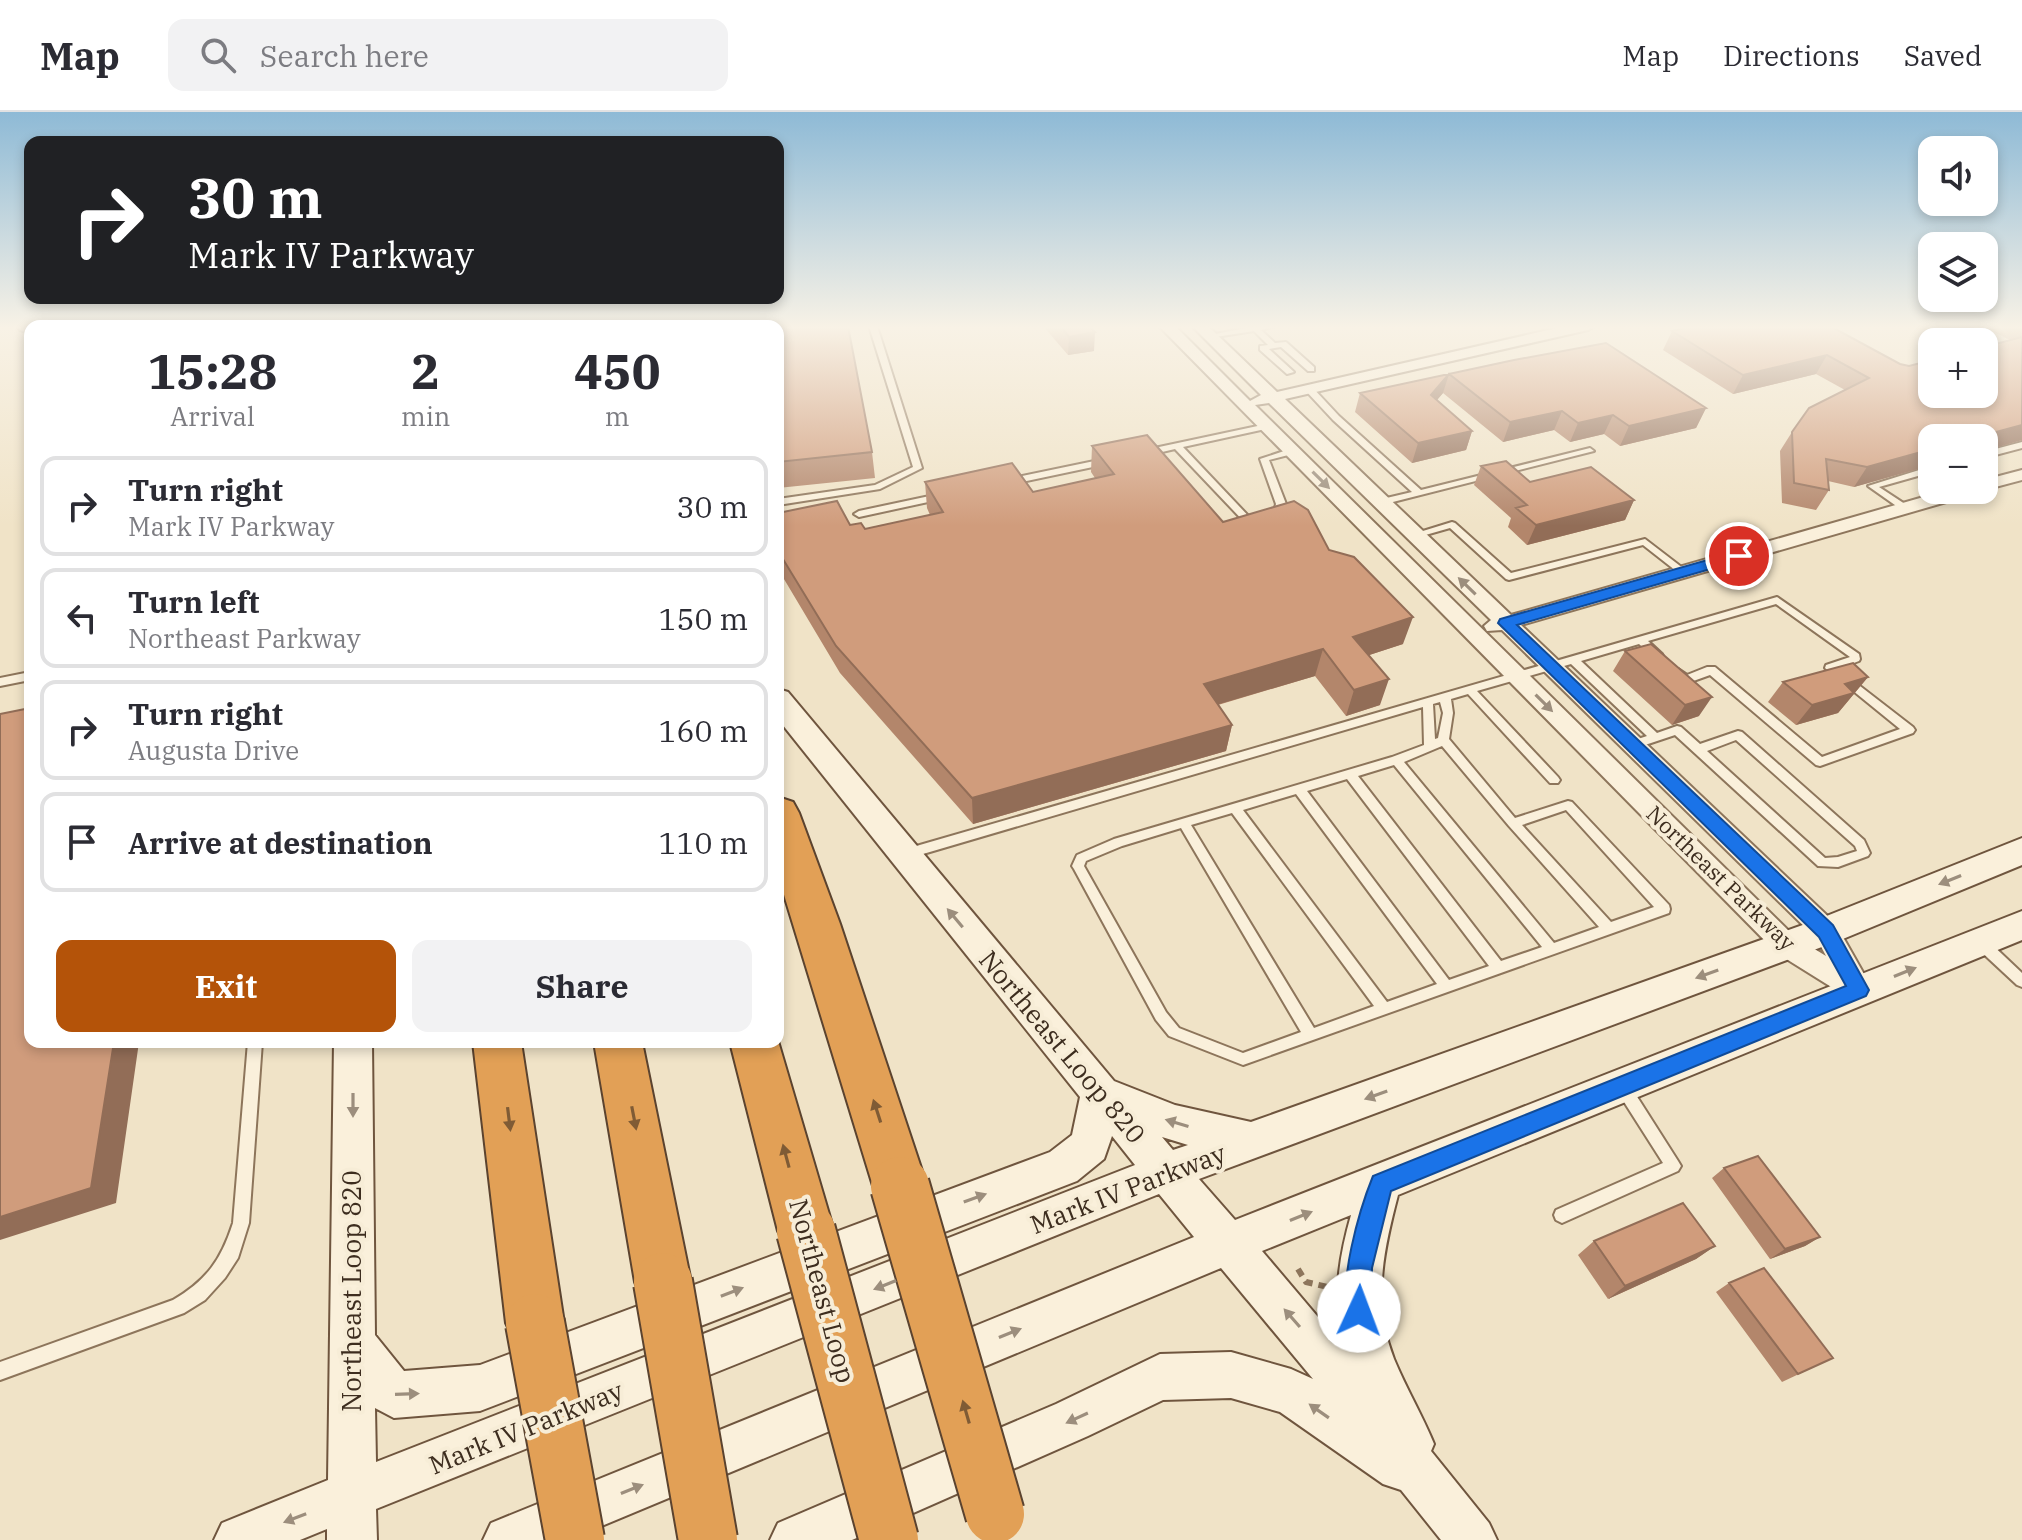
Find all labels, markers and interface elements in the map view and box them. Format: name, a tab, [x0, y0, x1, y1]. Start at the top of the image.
search box	[168, 19, 728, 91]
text: Map	[40, 31, 120, 80]
icon: search	[196, 33, 240, 77]
text: Search here	[260, 36, 429, 75]
text: Map	[1622, 37, 1679, 74]
text: Directions	[1723, 37, 1860, 74]
text: Saved	[1904, 37, 1982, 74]
map controls	[1918, 136, 1998, 504]
button: sound	[1918, 136, 1998, 216]
text: 30 m	[188, 161, 323, 233]
icon: right	[56, 168, 160, 272]
text: Mark IV Parkway	[188, 231, 474, 278]
button: layers	[1918, 232, 1998, 312]
button: +	[1918, 328, 1998, 408]
text: 15:28	[148, 340, 277, 402]
text: 2	[411, 340, 440, 402]
text: 450	[574, 340, 660, 402]
text: Arrival	[170, 399, 255, 433]
text: min	[401, 399, 450, 433]
text: m	[605, 399, 630, 433]
button: −	[1918, 424, 1998, 504]
text: Turn right	[128, 470, 283, 509]
one-way arrow	[1311, 470, 1330, 488]
icon: right	[60, 484, 104, 528]
text: 30 m	[676, 487, 748, 526]
text: Mark IV Parkway	[128, 509, 334, 543]
pin	[1705, 522, 1773, 590]
icon: arrive	[1717, 534, 1761, 578]
one-way arrow	[1458, 577, 1477, 595]
text: Turn left	[128, 582, 260, 621]
icon: left	[60, 596, 104, 640]
text: 150 m	[658, 599, 748, 638]
text: Northeast Parkway	[128, 621, 361, 655]
one-way arrow	[1534, 693, 1553, 712]
text: Turn right	[128, 694, 283, 733]
icon: right	[60, 708, 104, 752]
text: 160 m	[658, 711, 748, 750]
text: Augusta Drive	[128, 733, 299, 767]
street label: Northeast Parkway	[1640, 799, 1802, 957]
icon: arrive	[60, 820, 104, 864]
text: Arrive at destination	[128, 823, 433, 862]
text: 110 m	[658, 823, 748, 862]
one-way arrow	[1938, 874, 1962, 887]
one-way arrow	[947, 908, 964, 928]
button: Exit	[56, 940, 396, 1032]
button: Share	[412, 940, 752, 1032]
street label: Northeast Loop 820	[972, 943, 1154, 1150]
one-way arrow	[1893, 965, 1917, 978]
one-way arrow	[1695, 968, 1719, 981]
one-way arrow	[1364, 1089, 1388, 1102]
one-way arrow	[347, 1093, 359, 1118]
one-way arrow	[870, 1099, 883, 1123]
one-way arrow	[628, 1106, 640, 1131]
one-way arrow	[503, 1107, 516, 1132]
one-way arrow	[1164, 1116, 1188, 1129]
street label: Mark IV Parkway	[1025, 1135, 1230, 1241]
one-way arrow	[779, 1143, 792, 1167]
street label: Northeast Loop 820	[334, 1170, 368, 1412]
one-way arrow	[963, 1192, 987, 1204]
street label: Northeast Loop	[782, 1195, 864, 1386]
one-way arrow	[1289, 1209, 1313, 1222]
position arrow	[1317, 1269, 1401, 1353]
one-way arrow	[873, 1278, 897, 1291]
one-way arrow	[721, 1285, 745, 1298]
one-way arrow	[1284, 1309, 1301, 1329]
one-way arrow	[998, 1327, 1022, 1340]
street label: Mark IV Parkway	[424, 1373, 628, 1482]
one-way arrow	[394, 1387, 420, 1400]
one-way arrow	[959, 1400, 972, 1424]
one-way arrow	[1309, 1404, 1330, 1419]
one-way arrow	[1065, 1411, 1088, 1425]
one-way arrow	[620, 1482, 644, 1495]
one-way arrow	[283, 1512, 307, 1525]

